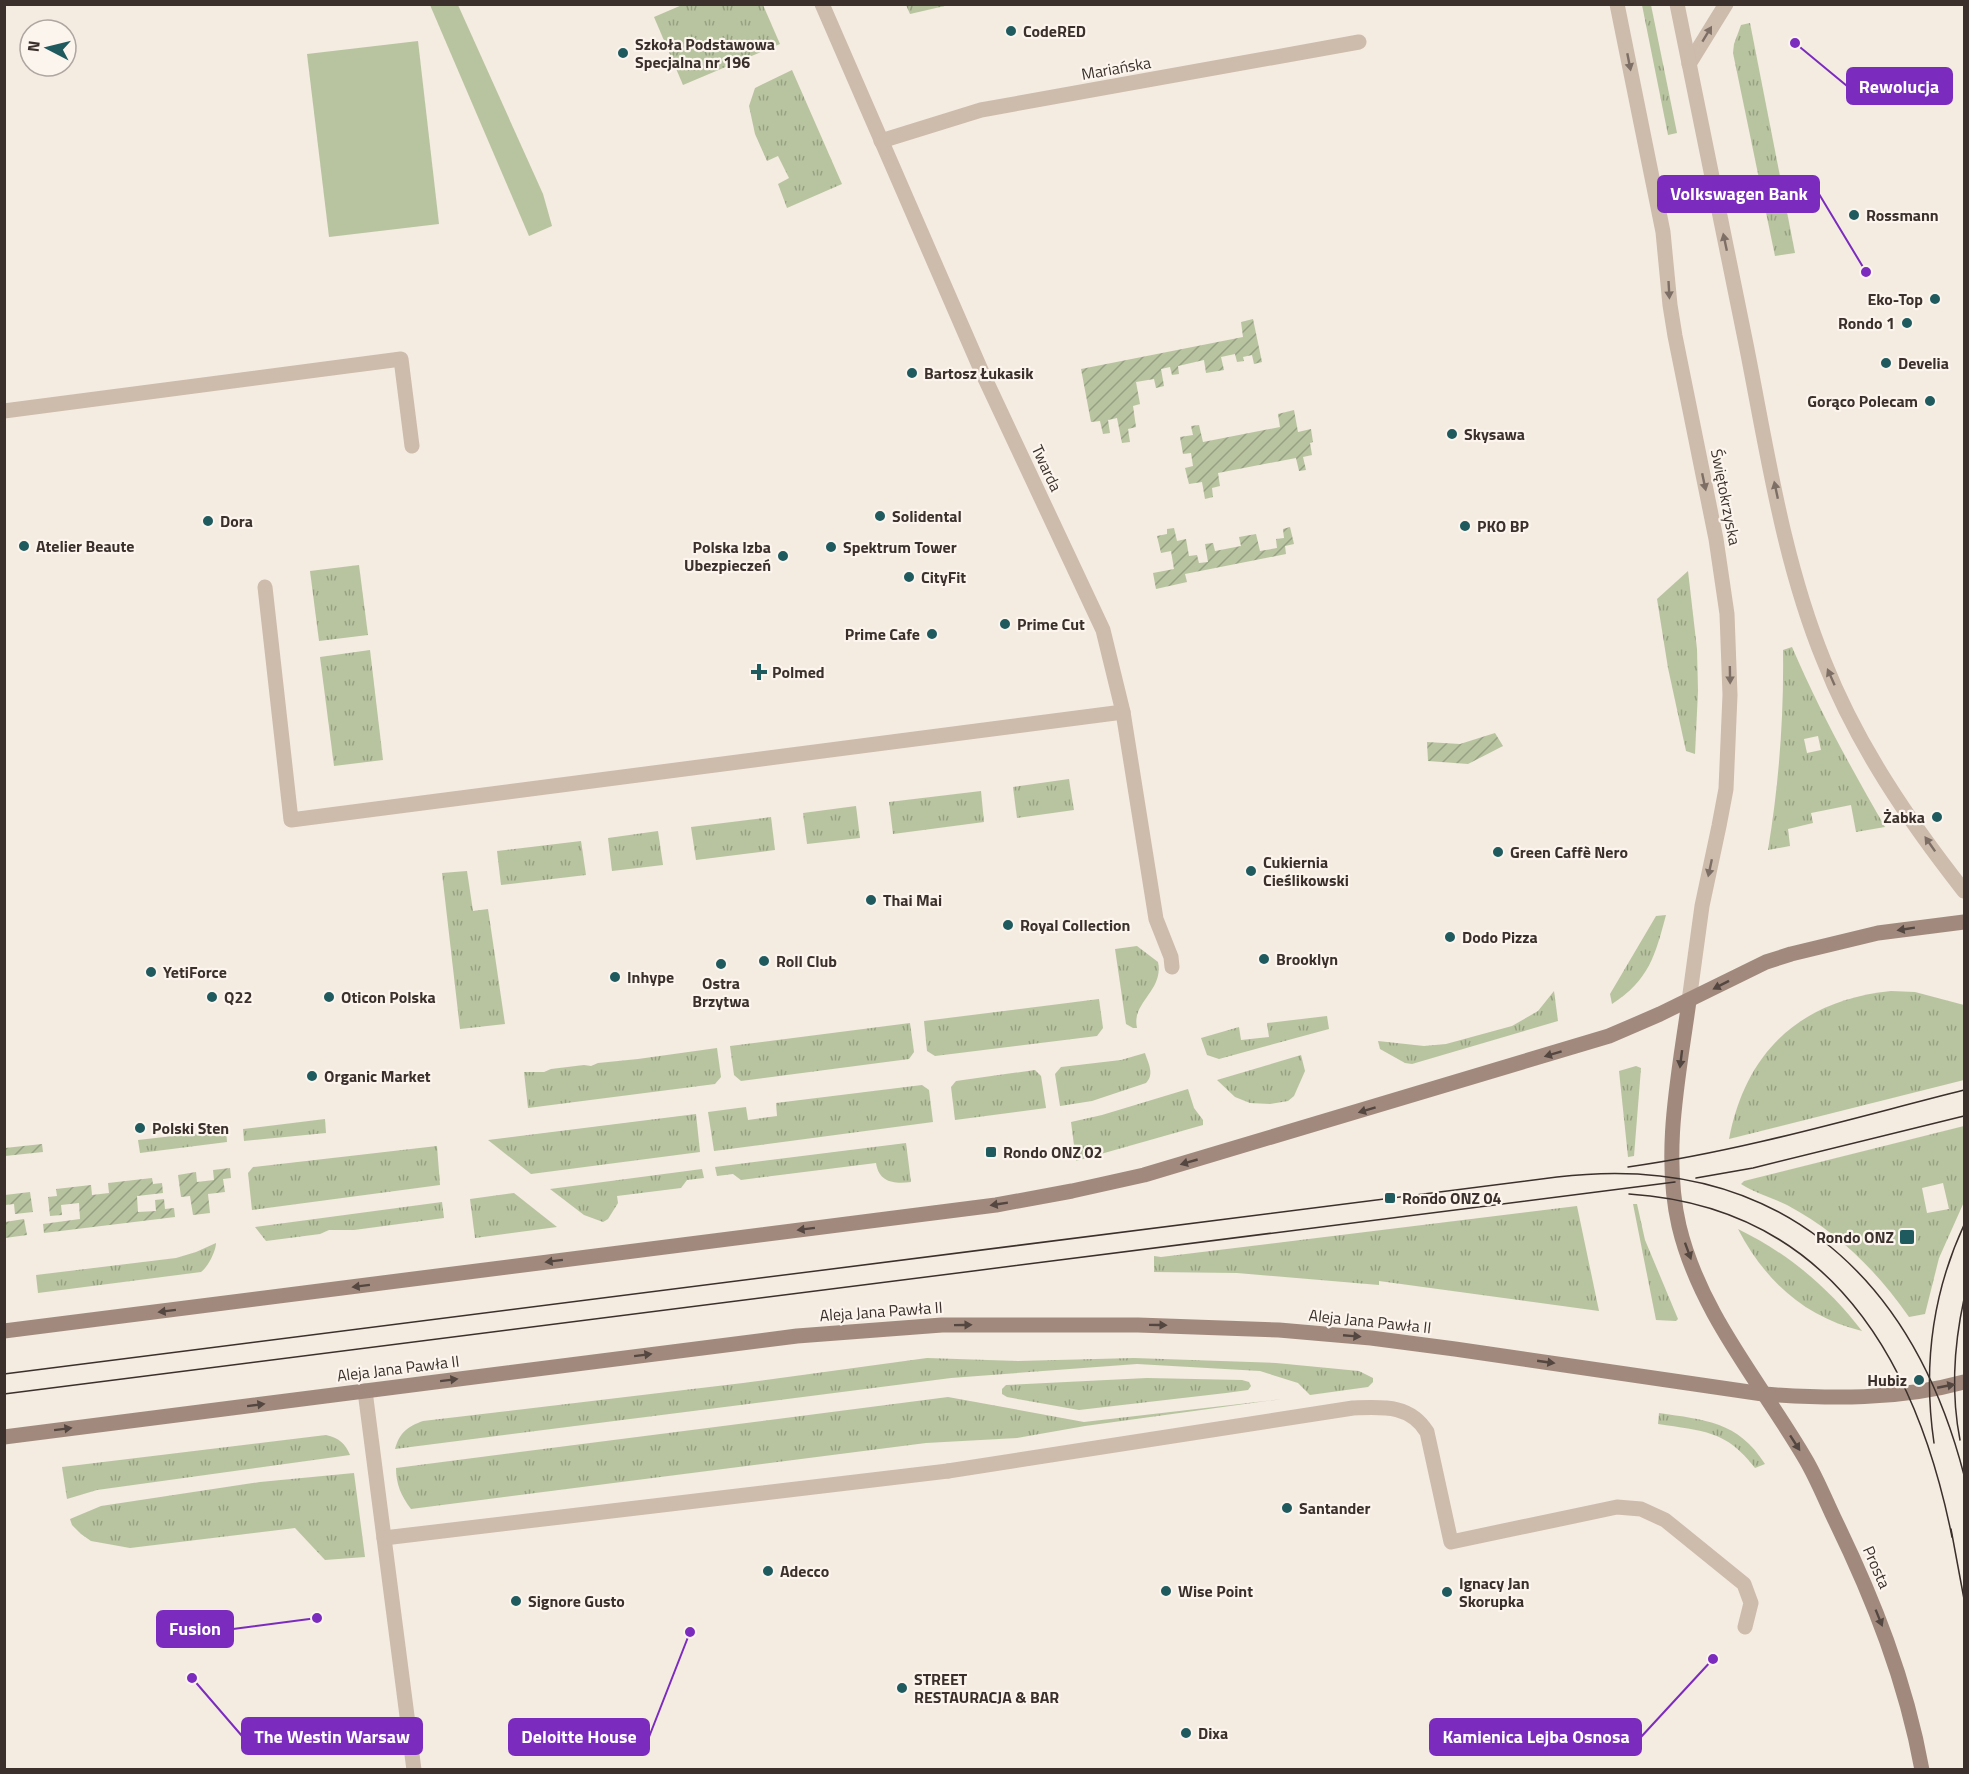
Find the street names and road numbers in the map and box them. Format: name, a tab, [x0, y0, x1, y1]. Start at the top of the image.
street label: Mariańska	[1079, 50, 1153, 86]
street label: Twarda	[1026, 441, 1068, 495]
street label: Świętokrzyska	[1705, 447, 1747, 547]
street label: Aleja Jana Pawła II	[819, 1295, 943, 1327]
street label: Aleja Jana Pawła II	[1308, 1303, 1432, 1339]
street label: Aleja Jana Pawła II	[335, 1349, 461, 1387]
street label: Prosta	[1857, 1542, 1897, 1592]

